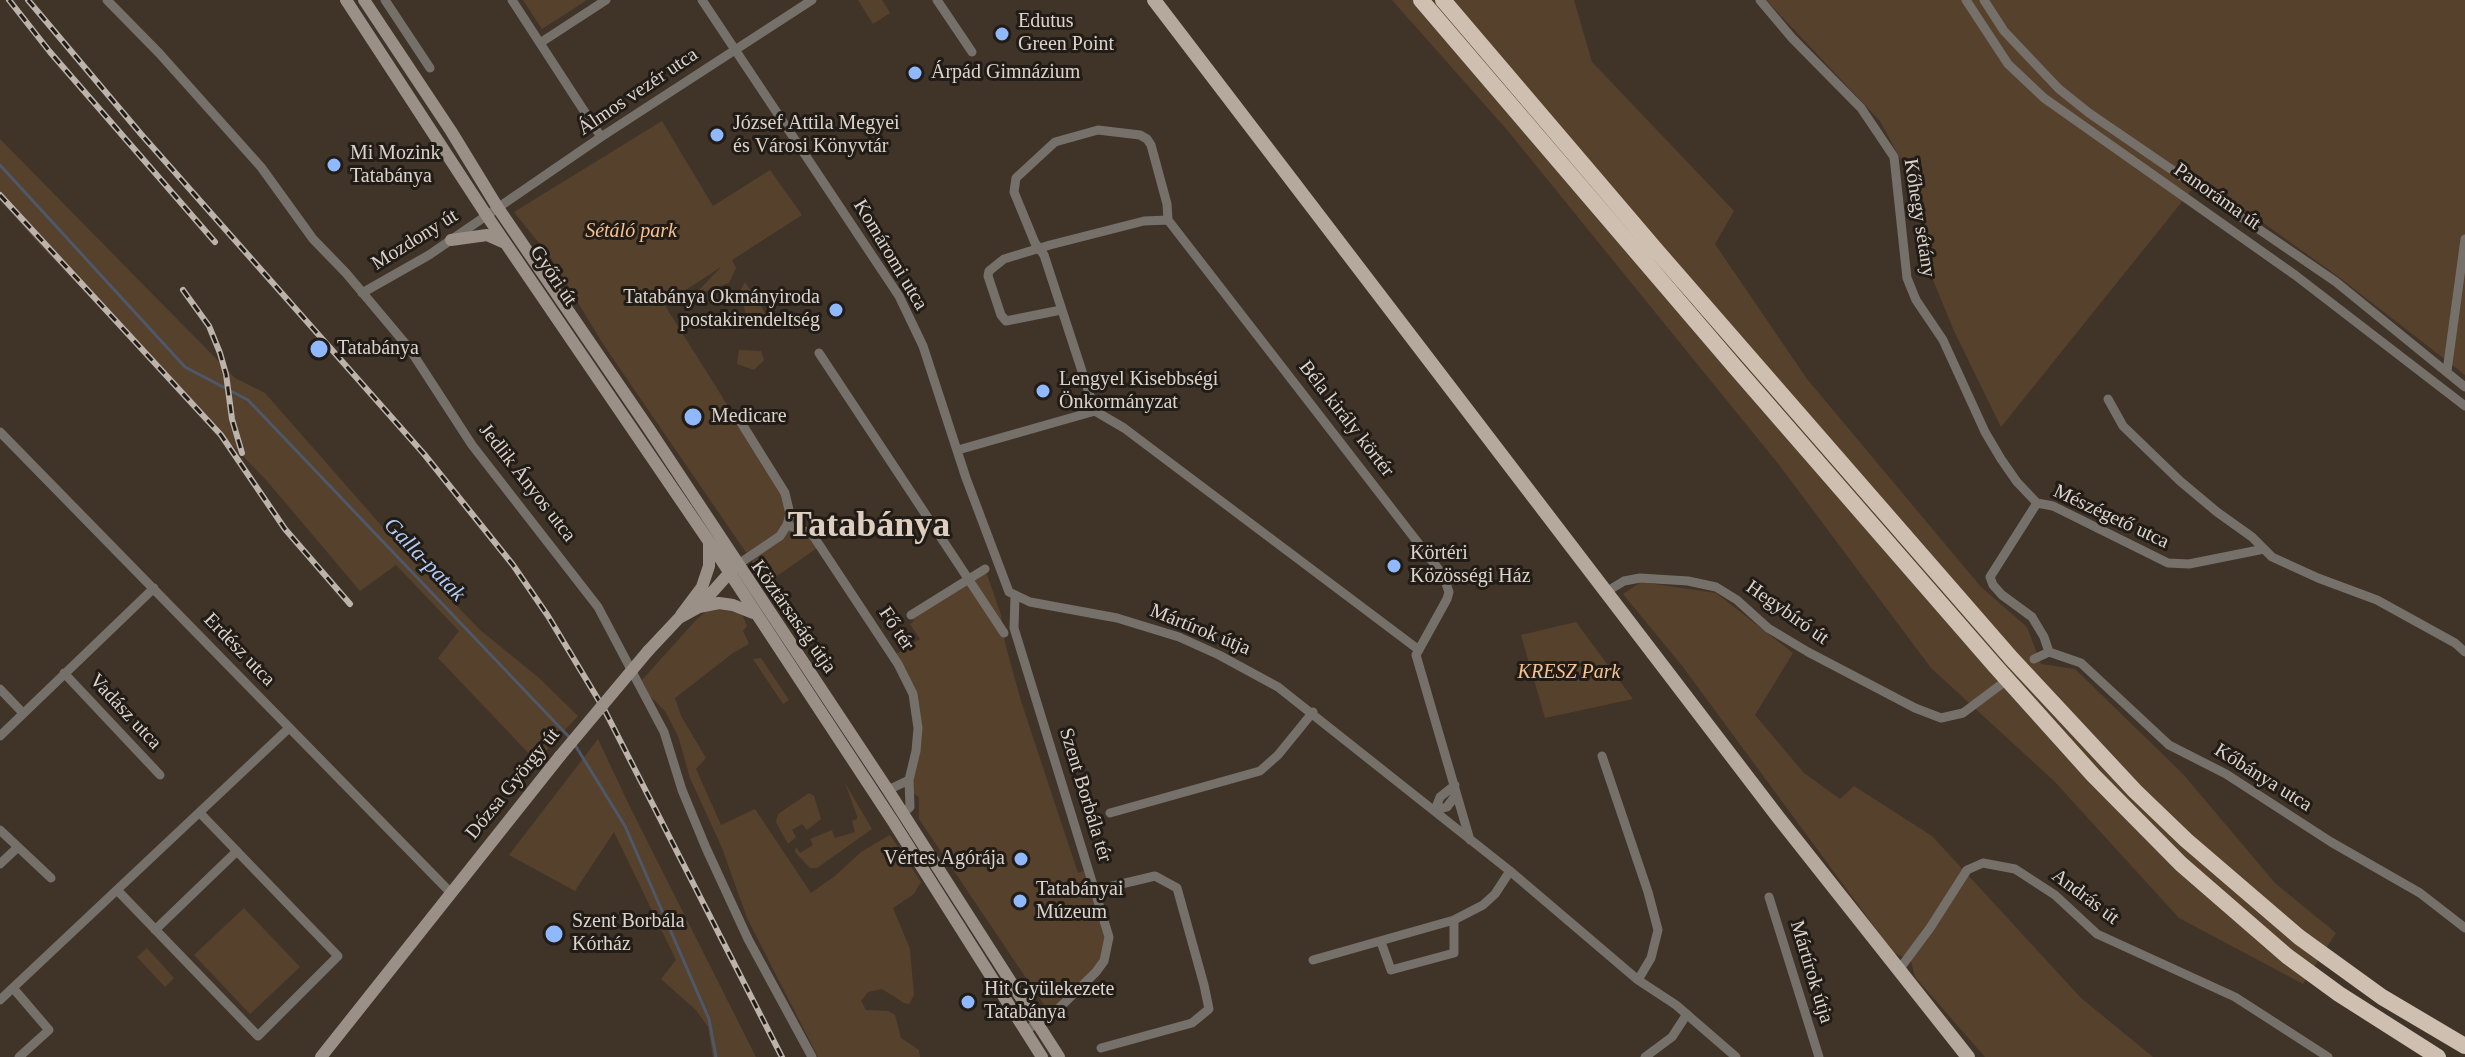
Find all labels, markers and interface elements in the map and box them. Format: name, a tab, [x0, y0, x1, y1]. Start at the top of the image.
place label: Edutus Green Point	[1018, 10, 1114, 57]
marker: Edutus Green Point	[993, 25, 1011, 43]
street label: Álmos vezér utca	[573, 43, 703, 141]
place label: Árpád Gimnázium	[931, 61, 1080, 85]
marker: Árpád Gimnázium	[906, 64, 924, 82]
place label: József Attila Megyei és Városi Könyvtár	[733, 112, 900, 159]
marker: József Attila Megyei és Városi Könyvtár	[708, 126, 726, 144]
place label: Mi Mozink Tatabánya	[350, 142, 441, 189]
marker: Mi Mozink Tatabánya	[325, 156, 343, 174]
street label: Kőhegy sétány	[1898, 157, 1940, 279]
street label: Panoráma út	[2169, 158, 2265, 236]
street label: Komáromi utca	[848, 195, 932, 315]
street label: Mozdony út	[367, 204, 463, 276]
park label: Sétáló park	[585, 220, 677, 244]
street label: Győri út	[524, 241, 582, 311]
place label: Tatabánya Okmányiroda postakirendeltség	[623, 286, 820, 333]
marker: Tatabánya Okmányiroda postakirendeltség	[827, 301, 845, 319]
place label: Tatabánya	[337, 337, 419, 361]
marker: Tatabánya	[308, 338, 330, 360]
street label: Béla király körtér	[1293, 356, 1399, 482]
place label: Lengyel Kisebbségi Önkormányzat	[1059, 368, 1218, 415]
marker: Lengyel Kisebbségi Önkormányzat	[1034, 382, 1052, 400]
place label: Medicare	[711, 405, 787, 429]
marker: Medicare	[682, 406, 704, 428]
street label: Jedlik Ányos utca	[473, 419, 581, 547]
street label: Mészégető utca	[2049, 480, 2173, 554]
district label: Tatabánya	[788, 505, 950, 549]
water label: Galla-patak	[378, 513, 470, 607]
place label: Körtéri Közösségi Ház	[1410, 542, 1531, 589]
street label: Köztársaság útja	[745, 556, 841, 678]
marker: Körtéri Közösségi Ház	[1385, 557, 1403, 575]
street label: Hegybíró út	[1741, 576, 1833, 650]
street label: Mártírok útja	[1146, 599, 1254, 661]
street label: Fő tér	[873, 603, 919, 655]
street label: Erdész utca	[198, 608, 280, 692]
park label: KRESZ Park	[1518, 661, 1620, 685]
street label: Vadász utca	[84, 669, 166, 755]
street label: Dózsa György út	[461, 723, 565, 845]
street label: Szent Borbála tér	[1053, 725, 1117, 865]
street label: Kőbánya utca	[2210, 739, 2316, 817]
place label: Vértes Agórája	[883, 847, 1005, 871]
marker: Vértes Agórája	[1012, 850, 1030, 868]
street label: András út	[2047, 864, 2123, 930]
place label: Tatabányai Múzeum	[1036, 878, 1123, 925]
marker: Tatabányai Múzeum	[1011, 892, 1029, 910]
place label: Szent Borbála Kórház	[572, 910, 685, 957]
street label: Mártírok útja	[1784, 918, 1838, 1026]
marker: Szent Borbála Kórház	[543, 923, 565, 945]
place label: Hit Gyülekezete Tatabánya	[984, 978, 1114, 1025]
marker: Hit Gyülekezete Tatabánya	[959, 993, 977, 1011]

